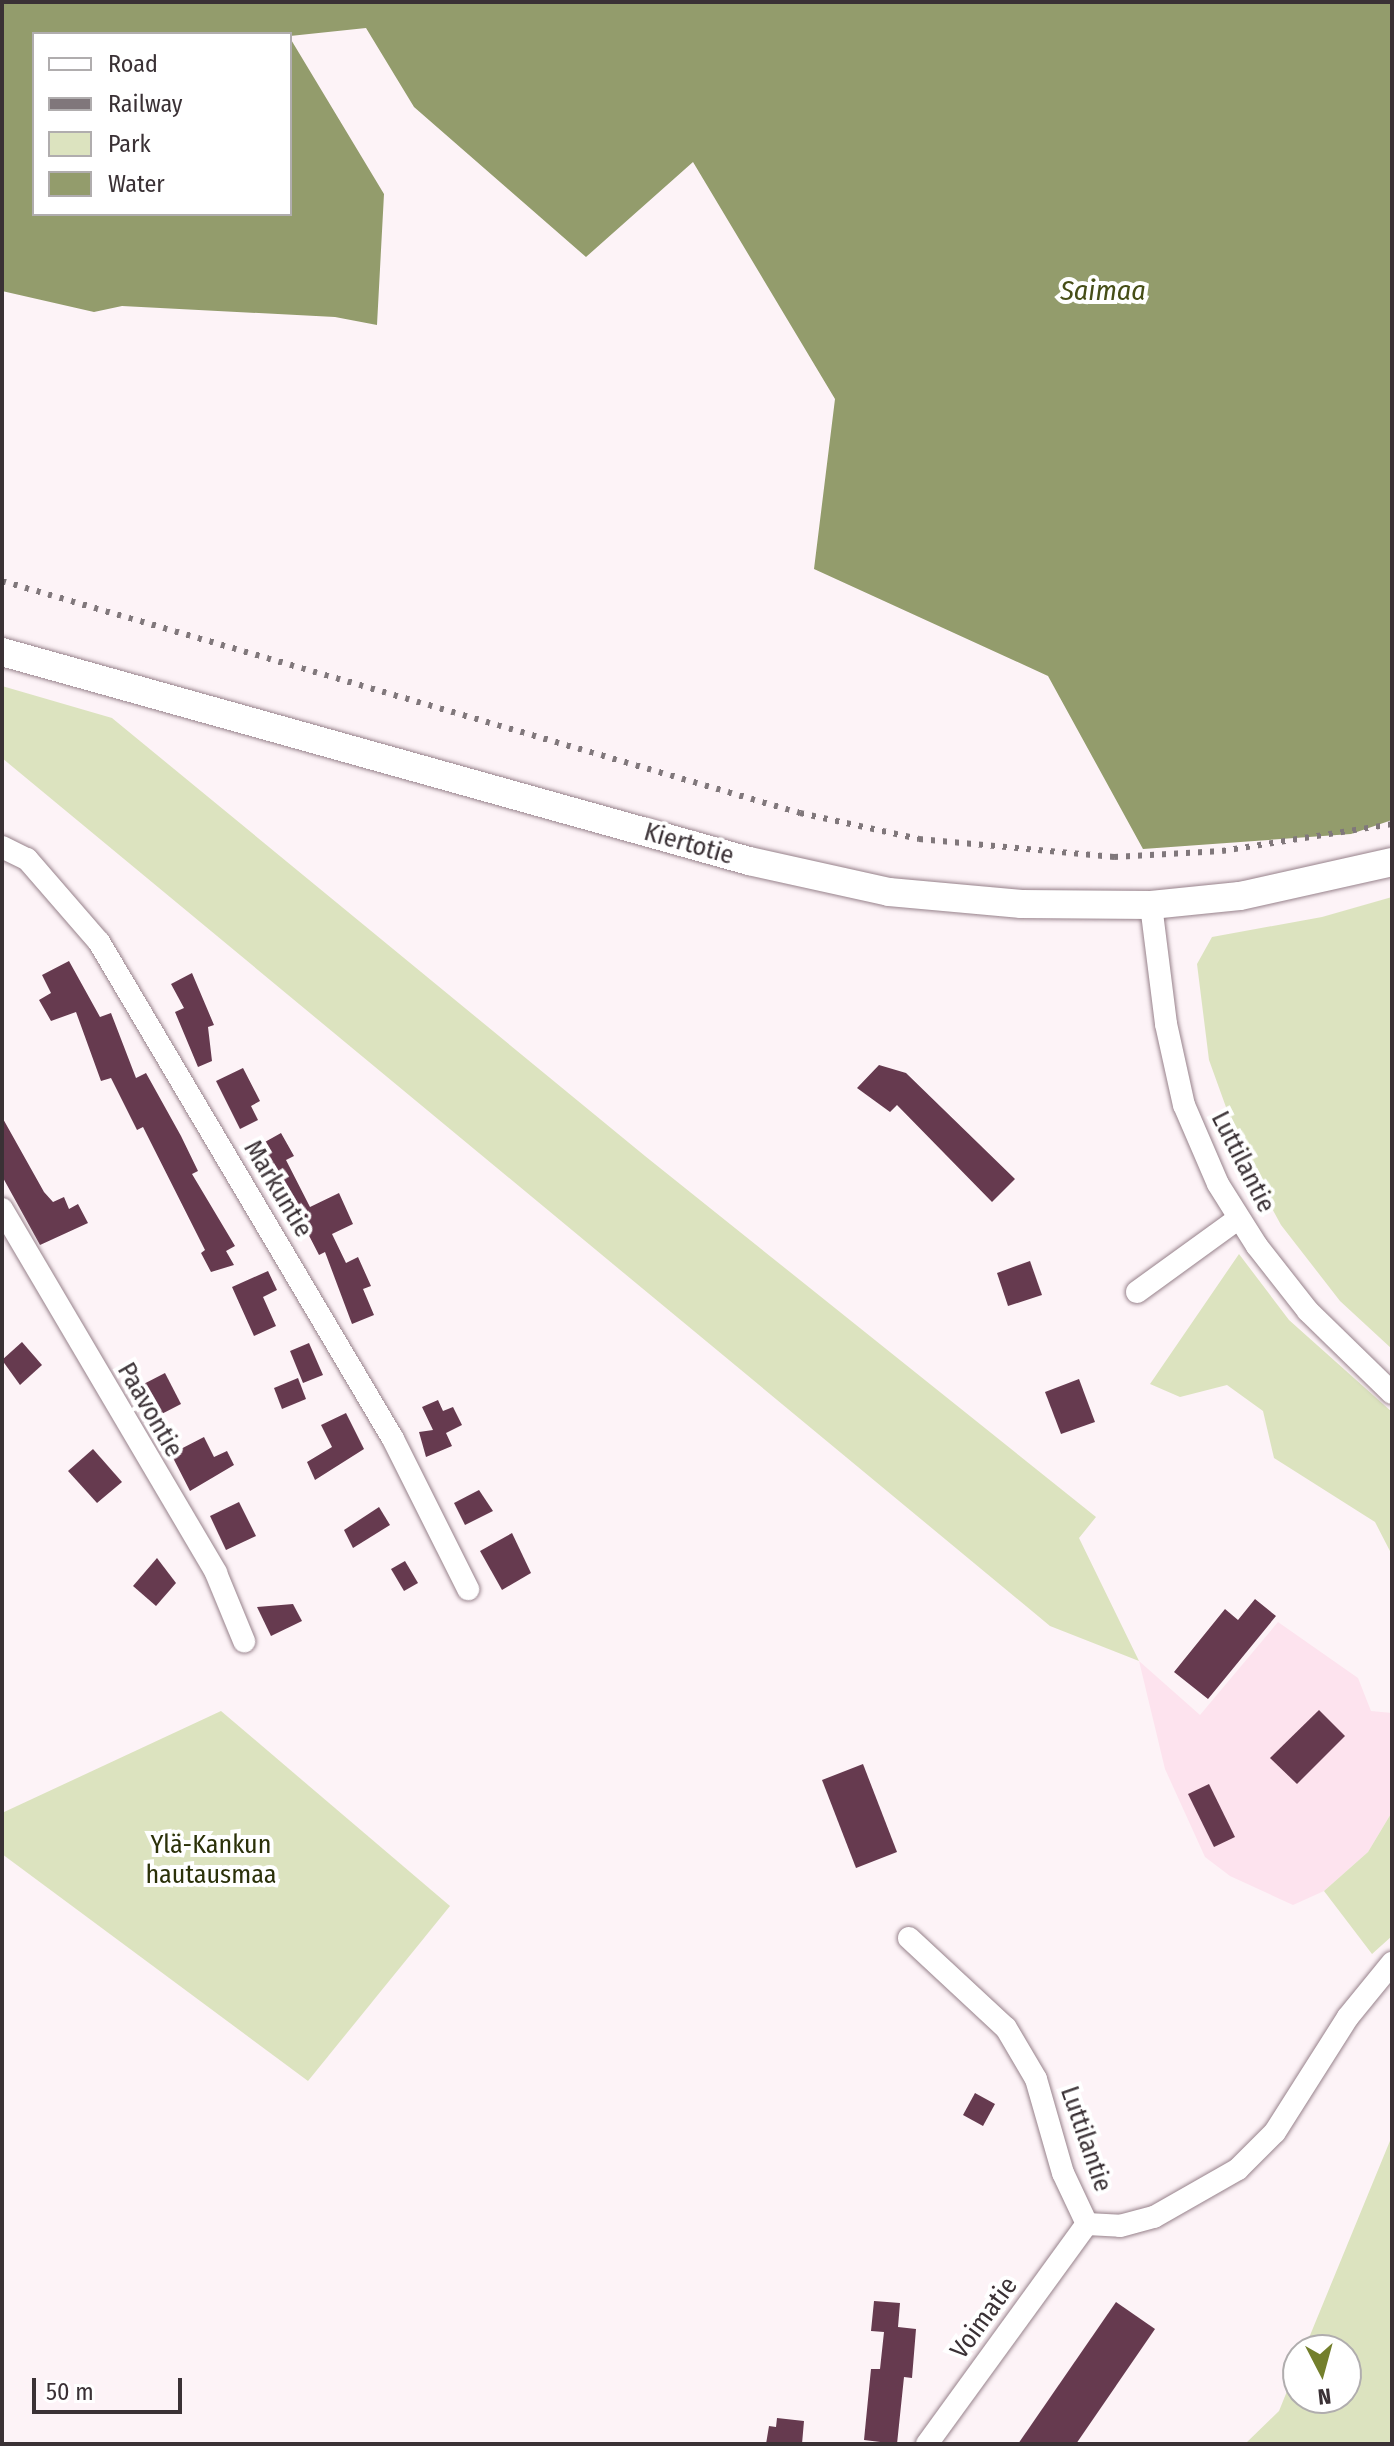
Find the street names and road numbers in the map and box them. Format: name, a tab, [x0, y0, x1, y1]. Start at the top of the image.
street label: Kiertotie	[641, 816, 737, 872]
street label: Luttilantie	[1204, 1106, 1282, 1218]
street label: Markuntie	[237, 1135, 319, 1243]
street label: Paavontie	[111, 1357, 189, 1463]
street label: Luttilantie	[1053, 2082, 1119, 2196]
street label: Voimatie	[944, 2271, 1024, 2365]

